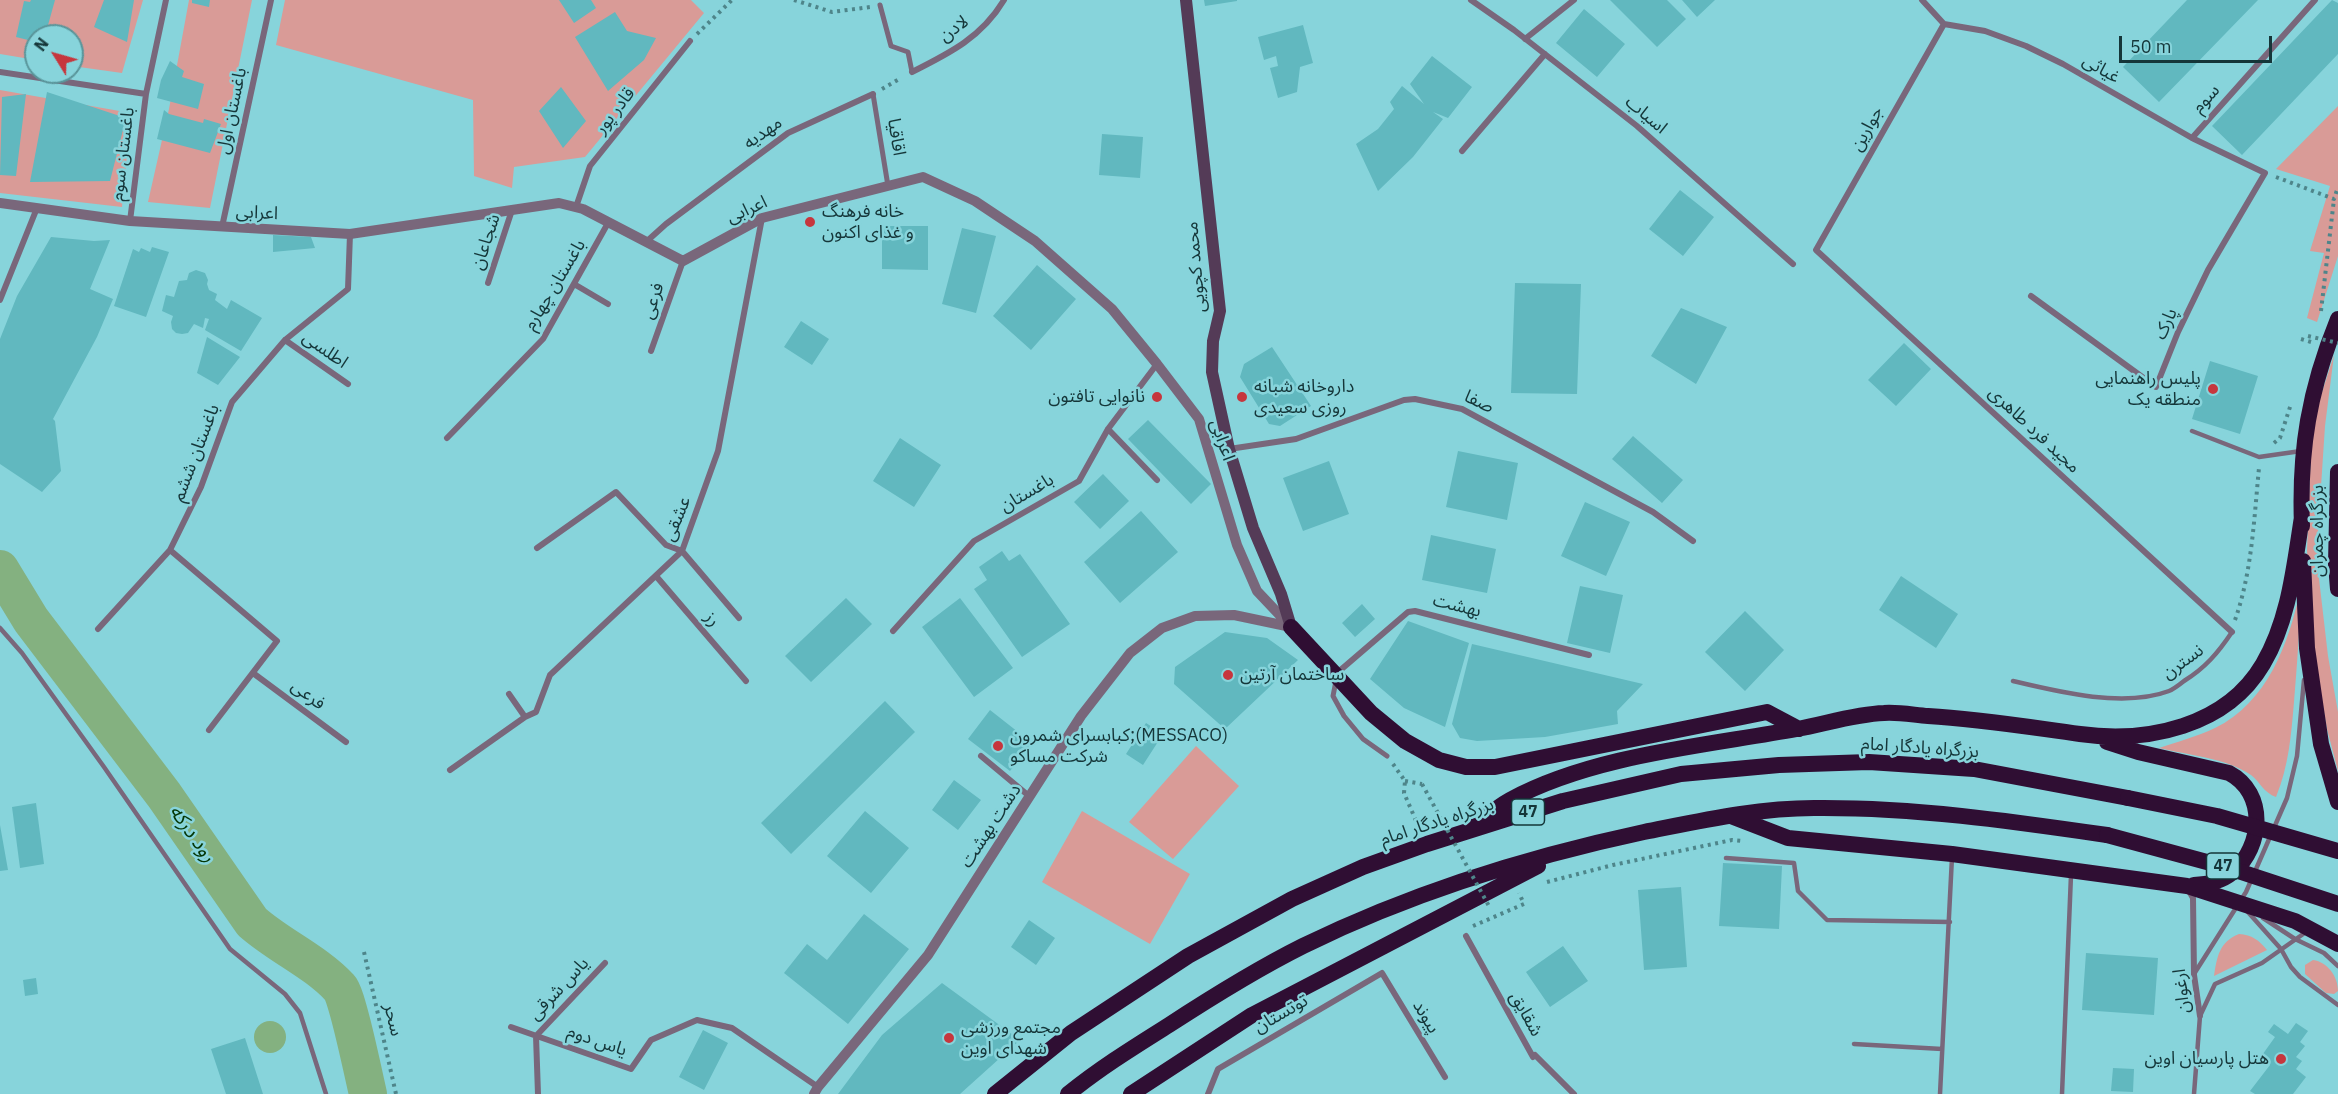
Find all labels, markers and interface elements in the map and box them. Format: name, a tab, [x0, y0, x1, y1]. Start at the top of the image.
street label: لادن	[935, 11, 973, 47]
north arrow	[24, 24, 84, 84]
scale bar	[2122, 24, 2275, 62]
text: N	[30, 34, 53, 55]
text: 50 m	[2130, 35, 2172, 58]
street label: غیاثی	[2078, 50, 2124, 88]
street label: باغستان اول	[212, 66, 252, 156]
street label: سوم	[2187, 80, 2225, 118]
street label: قادر پور	[590, 83, 640, 139]
street label: اسیاب	[1621, 91, 1671, 139]
street label: جوارین	[1846, 103, 1888, 155]
street label: باغستان سوم	[107, 106, 139, 202]
street label: مهدیه	[739, 112, 787, 154]
street label: اقاقیا	[882, 117, 910, 157]
street label: اعرابی	[723, 192, 771, 228]
street label: اعرابی	[235, 201, 279, 225]
place label: خانه فرهنگ و غذای اکنون	[822, 201, 914, 244]
street label: شجاعان	[467, 211, 505, 273]
marker: خانه فرهنگ و غذای اکنون	[803, 215, 817, 229]
street label: محمد کچویی	[1181, 221, 1211, 313]
street label: باغستان چهارم	[519, 235, 591, 335]
street label: فرعی	[637, 280, 669, 322]
street label: پارک	[2150, 305, 2182, 343]
street label: اطلسی	[298, 327, 352, 373]
place label: پلیس راهنمایی منطقه یک	[2095, 368, 2201, 410]
place label: داروخانه شبانه روزی سعیدی	[1254, 376, 1354, 418]
street label: مجید فرد طاهری	[1984, 382, 2084, 478]
marker: پلیس راهنمایی منطقه یک	[2206, 382, 2220, 396]
place label: نانوایی تافتون	[1048, 386, 1145, 408]
street label: صفا	[1461, 386, 1497, 418]
marker: نانوایی تافتون	[1150, 390, 1164, 404]
marker: داروخانه شبانه روزی سعیدی	[1235, 390, 1249, 404]
street label: باغستان ششم	[168, 401, 224, 505]
street label: اعرابی	[1205, 416, 1239, 464]
street label: باغستان	[996, 469, 1058, 517]
street label: بزرگراه چمران	[2307, 485, 2329, 577]
street label: عشقی	[658, 493, 696, 545]
street label: بهشت	[1431, 590, 1483, 622]
street label: رز	[700, 607, 724, 631]
street label: نسترن	[2158, 640, 2208, 684]
place label: ساختمان آرتین	[1240, 664, 1344, 686]
marker: ساختمان آرتین	[1221, 668, 1235, 682]
street label: فرعی	[287, 675, 329, 715]
place label: کبابسرای شمرون;(MESSACO) شرکت مساکو	[1010, 725, 1228, 768]
street label: بزرگراه یادگار امام	[1860, 733, 1980, 763]
marker: کبابسرای شمرون;(MESSACO) شرکت مساکو	[991, 739, 1005, 753]
street label: دشت بهشت	[956, 780, 1026, 872]
street label: بزرگراه یادگار امام	[1377, 793, 1497, 851]
road number: 47	[1512, 799, 1544, 825]
water label: رود درکه	[164, 801, 220, 867]
road number: 47	[2206, 853, 2240, 879]
street label: یاس شرقی	[524, 953, 594, 1025]
street label: ارغوان	[2169, 968, 2195, 1014]
street label: شقایق	[1505, 988, 1547, 1040]
street label: توتستان	[1250, 990, 1312, 1038]
street label: پیوند	[1408, 996, 1444, 1038]
street label: سحر	[379, 1002, 407, 1038]
place label: مجتمع ورزشی شهدای اوین	[961, 1017, 1061, 1060]
street label: یاس دوم	[564, 1021, 630, 1061]
marker: مجتمع ورزشی شهدای اوین	[942, 1031, 956, 1045]
place label: هتل پارسیان اوین	[2144, 1048, 2269, 1070]
marker: هتل پارسیان اوین	[2274, 1052, 2288, 1066]

